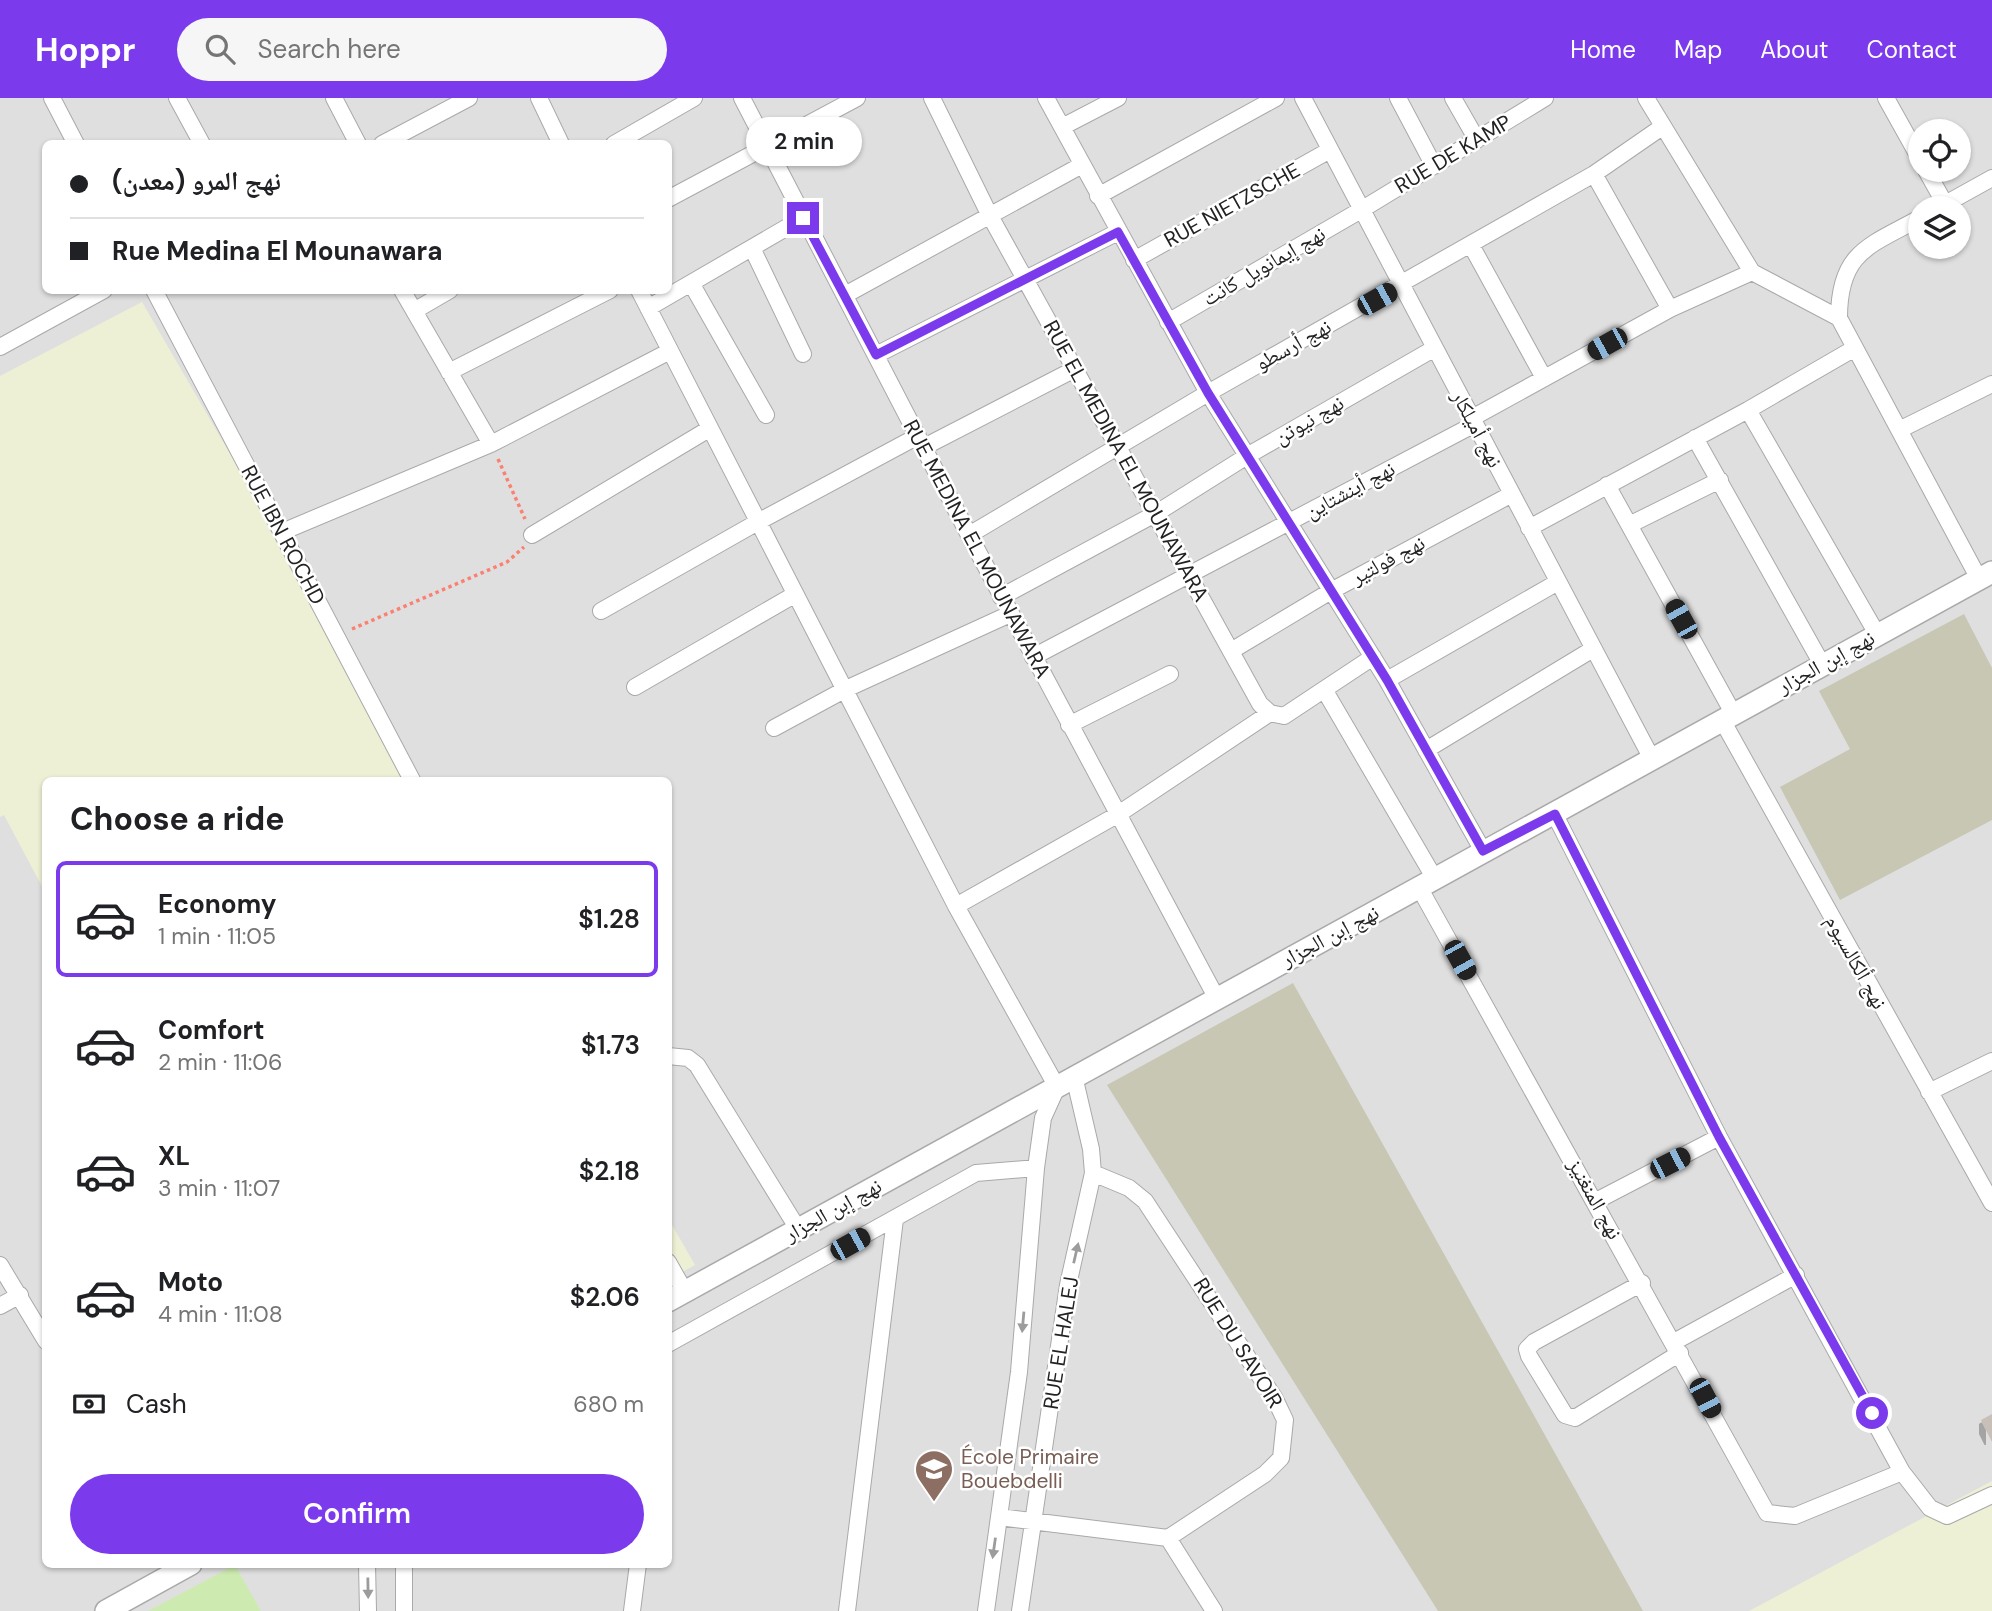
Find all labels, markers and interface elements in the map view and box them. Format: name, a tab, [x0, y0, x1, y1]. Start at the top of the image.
search box	[177, 18, 667, 81]
text: Hoppr	[35, 28, 135, 71]
icon: search	[201, 30, 239, 68]
text: Search here	[257, 32, 401, 66]
text: Home	[1570, 34, 1636, 65]
text: Map	[1674, 34, 1722, 65]
text: About	[1760, 34, 1829, 65]
text: Contact	[1867, 34, 1957, 65]
street label: RUE DE KAMP	[1389, 108, 1517, 200]
callout: 2 min	[745, 116, 861, 166]
map controls	[1908, 119, 1971, 259]
button: locate	[1908, 119, 1971, 182]
text: 2 min	[774, 126, 834, 156]
street label: RUE NIETZSCHE	[1159, 156, 1305, 254]
text: نهج المرو (معدن)	[112, 164, 281, 198]
button: layers	[1908, 196, 1971, 259]
route end	[787, 202, 819, 234]
street label: نهج إيمانويل كانت	[1198, 220, 1330, 312]
text: Rue Medina El Mounawara	[112, 234, 442, 268]
car	[1354, 280, 1401, 318]
street label: نهج أرسطو	[1250, 313, 1336, 377]
street label: RUE EL MEDINA EL MOUNAWARA	[1037, 315, 1215, 607]
car	[1584, 325, 1631, 363]
street label: نهج أميلكار	[1445, 385, 1509, 473]
street label: نهج نيوتن	[1269, 389, 1349, 451]
street label: RUE MEDINA EL MOUNAWARA	[897, 415, 1057, 683]
street label: نهج أينشتاين	[1300, 455, 1400, 525]
street label: RUE IBN ROCHD	[235, 460, 331, 610]
street label: نهج فولتير	[1345, 529, 1430, 592]
car	[1662, 596, 1701, 642]
street label: نهج إبن الجزار	[1772, 624, 1880, 701]
text: Choose a ride	[70, 798, 285, 840]
text: Economy	[158, 887, 276, 921]
icon: car	[74, 888, 137, 951]
street label: نهج إبن الجزار	[1275, 899, 1384, 974]
text: $1.28	[578, 902, 640, 936]
street label: نهج ألكالسيوم	[1819, 910, 1893, 1014]
text: 1 min · 11:05	[158, 921, 276, 951]
car	[1441, 937, 1480, 983]
text: Comfort	[158, 1013, 264, 1047]
icon: car	[74, 1014, 137, 1077]
text: $1.73	[581, 1028, 640, 1062]
text: 2 min · 11:06	[158, 1047, 283, 1077]
text: XL	[158, 1139, 190, 1173]
icon: car	[74, 1140, 137, 1203]
car	[1647, 1144, 1694, 1182]
street label: نهج المنغنيز	[1561, 1153, 1629, 1244]
text: $2.18	[579, 1154, 640, 1188]
street label: نهج إبن الجزار	[779, 1172, 887, 1249]
text: 3 min · 11:07	[158, 1173, 280, 1203]
car	[827, 1225, 874, 1263]
one-way arrow	[1070, 1242, 1081, 1264]
text: Moto	[158, 1265, 223, 1299]
icon: car	[74, 1266, 137, 1329]
street label: RUE DU SAVOIR	[1187, 1273, 1289, 1413]
street label: RUE EL HALEJ	[1037, 1275, 1085, 1411]
text: $2.06	[570, 1280, 640, 1314]
text: 4 min · 11:08	[158, 1299, 283, 1329]
one-way arrow	[1017, 1312, 1028, 1334]
car	[1686, 1375, 1725, 1421]
icon: cash	[70, 1385, 108, 1423]
text: Cash	[126, 1387, 187, 1421]
text: 680 m	[573, 1389, 644, 1419]
route start	[1856, 1397, 1888, 1429]
place label: École Primaire Bouebdelli	[961, 1443, 1099, 1495]
school or university icon: École Primaire Bouebdelli	[913, 1448, 955, 1503]
button: Confirm	[70, 1474, 644, 1554]
one-way arrow	[989, 1537, 1000, 1559]
one-way arrow	[362, 1577, 374, 1599]

